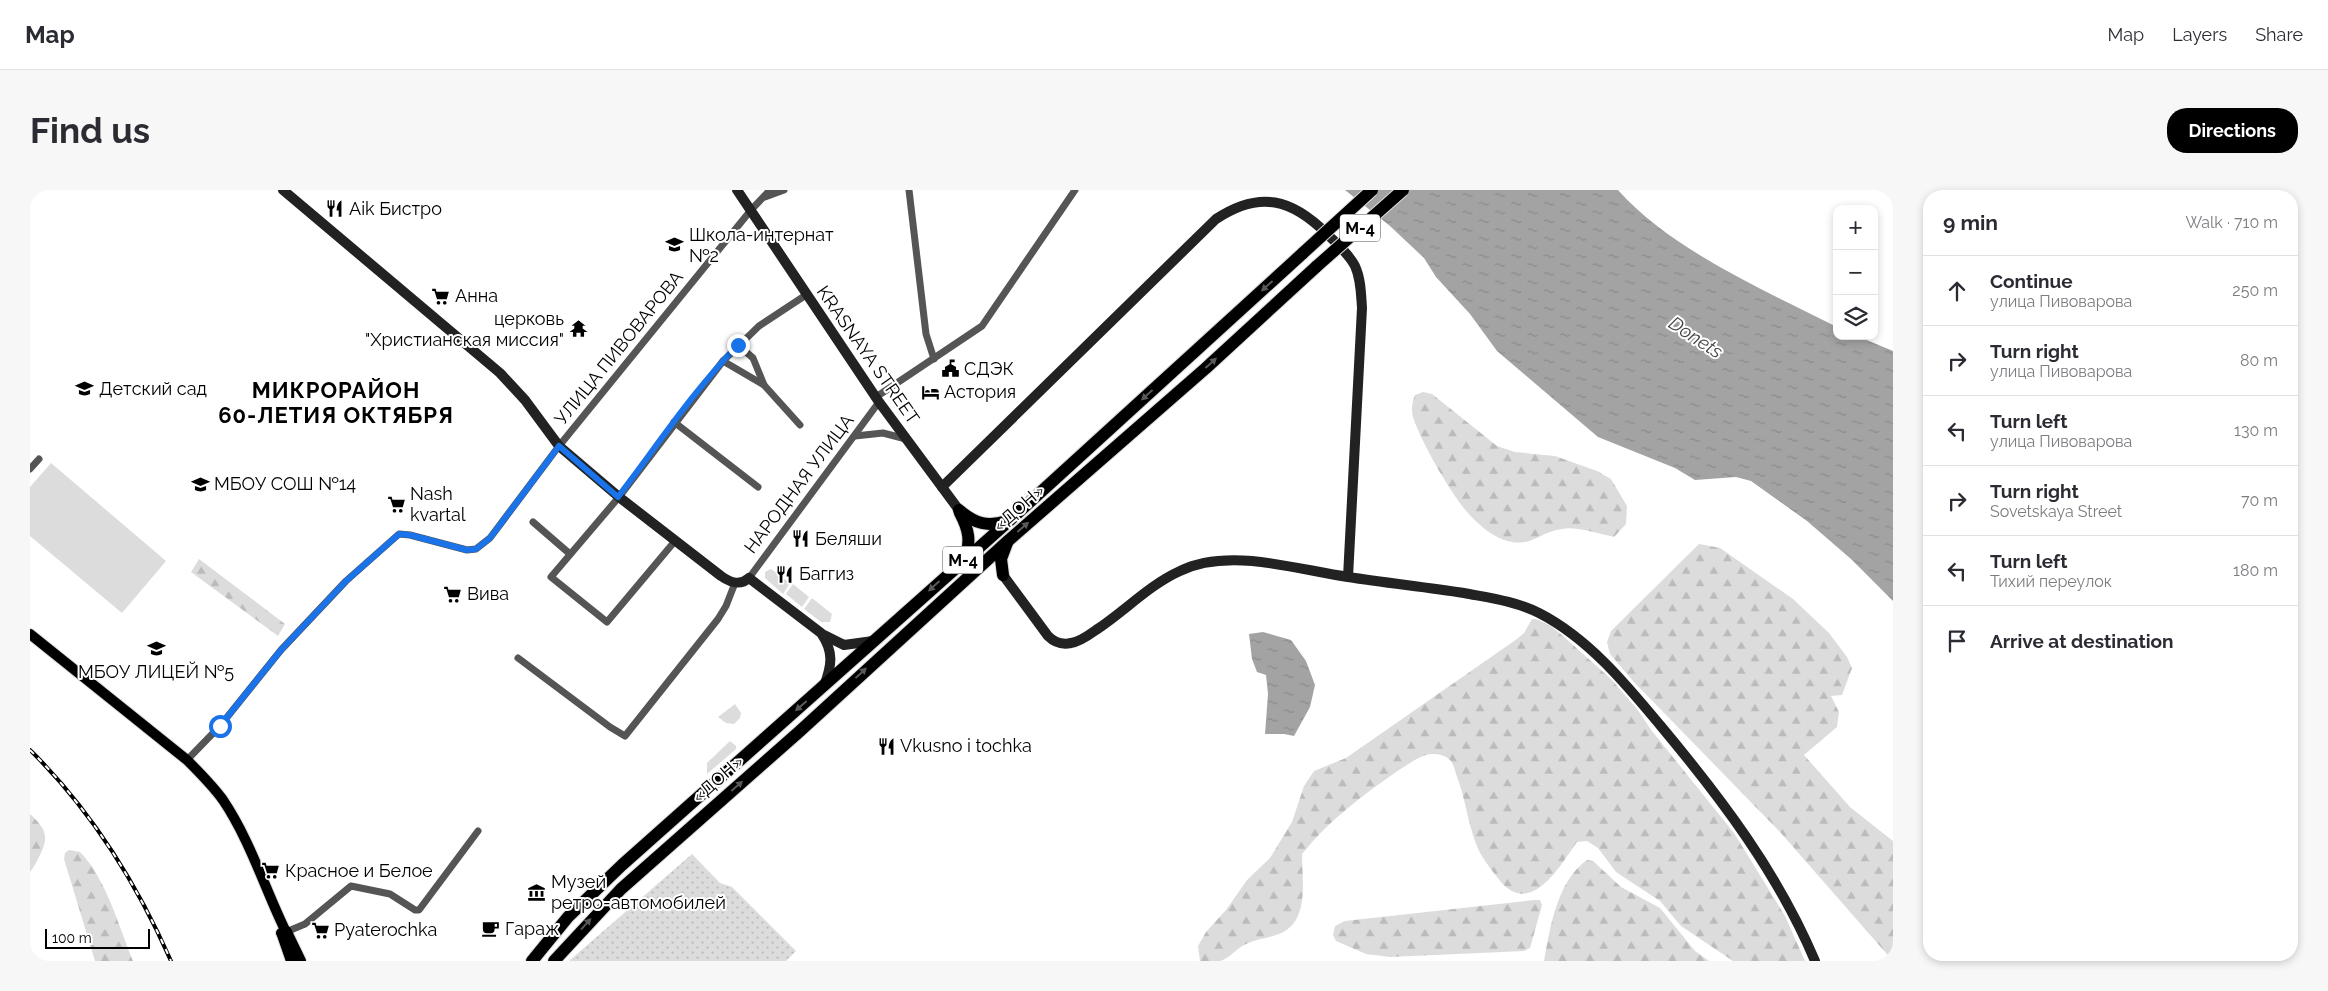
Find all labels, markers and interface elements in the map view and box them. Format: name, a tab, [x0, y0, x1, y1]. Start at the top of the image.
text: Map	[25, 20, 75, 49]
text: Map	[2108, 24, 2144, 45]
text: Layers	[2172, 24, 2227, 45]
text: Share	[2255, 24, 2303, 45]
button: Directions	[2167, 108, 2298, 153]
text: Find us	[30, 110, 150, 151]
place label: Aik Бистро	[349, 198, 442, 219]
restaurant icon: Aik Бистро	[325, 199, 345, 219]
map controls	[1833, 205, 1878, 340]
button: +	[1833, 205, 1878, 250]
text: 9 min	[1943, 210, 1998, 235]
text: Walk · 710 m	[2185, 213, 2278, 232]
road number: М-4	[1340, 214, 1380, 242]
place label: Школа-интернат №2	[689, 224, 834, 266]
school or university icon: Школа-интернат №2	[665, 235, 685, 255]
button: −	[1833, 250, 1878, 295]
street label: УЛИЦА ПИВОВАРОВА	[550, 267, 687, 429]
text: Continue	[1990, 270, 2073, 292]
icon: ahead	[1943, 277, 1971, 305]
one-way arrow	[1261, 280, 1273, 292]
text: 250 m	[2232, 281, 2278, 300]
street label: KRASNAYA STREET	[813, 282, 924, 428]
place label: Анна	[455, 285, 498, 306]
supermarket icon: Анна	[431, 286, 451, 306]
text: улица Пивоварова	[1990, 292, 2132, 311]
button: layers	[1833, 295, 1878, 340]
place label: церковь "Христианская миссия"	[365, 308, 564, 350]
water label: Donets	[1665, 312, 1727, 363]
temple icon: церковь "Христианская миссия"	[568, 319, 588, 339]
route end	[727, 334, 750, 357]
text: Turn right	[1990, 340, 2079, 362]
icon: right	[1943, 347, 1971, 375]
text: 80 m	[2240, 351, 2278, 370]
one-way arrow	[1205, 357, 1217, 369]
place label: СДЭК	[964, 358, 1014, 379]
public building icon: СДЭК	[940, 359, 960, 379]
text: улица Пивоварова	[1990, 362, 2132, 381]
district label: МИКРОРАЙОН 60-ЛЕТИЯ ОКТЯБРЯ	[218, 377, 454, 428]
place label: Детский сад	[99, 378, 207, 399]
school or university icon: Детский сад	[75, 379, 95, 399]
place label: Астория	[944, 381, 1016, 402]
hotel icon: Астория	[920, 382, 940, 402]
one-way arrow	[1141, 389, 1153, 401]
street label: НАРОДНАЯ УЛИЦА	[740, 410, 858, 557]
text: Turn left	[1990, 410, 2067, 432]
icon: left	[1943, 417, 1971, 445]
text: 130 m	[2234, 421, 2278, 440]
text: улица Пивоварова	[1990, 432, 2132, 451]
place label: МБОУ СОШ №14	[214, 473, 356, 494]
school or university icon: МБОУ СОШ №14	[190, 474, 210, 494]
street label: «ДОН»	[989, 480, 1049, 536]
text: Turn right	[1990, 480, 2079, 502]
place label: Nash kvartal	[410, 483, 466, 525]
icon: right	[1943, 487, 1971, 515]
text: 70 m	[2241, 491, 2278, 510]
supermarket icon: Nash kvartal	[386, 494, 406, 514]
text: Sovetskaya Street	[1990, 502, 2122, 521]
one-way arrow	[1016, 522, 1029, 533]
place label: Беляши	[815, 528, 882, 549]
restaurant icon: Беляши	[791, 529, 811, 549]
road number: М-4	[943, 546, 983, 574]
text: Turn left	[1990, 550, 2067, 572]
icon: left	[1943, 557, 1971, 585]
text: 180 m	[2233, 561, 2278, 580]
place label: Баггиз	[799, 563, 854, 584]
restaurant icon: Баггиз	[775, 564, 795, 584]
text: Тихий переулок	[1990, 572, 2112, 591]
one-way arrow	[928, 580, 941, 591]
place label: Вива	[467, 583, 509, 604]
supermarket icon: Вива	[443, 584, 463, 604]
icon: arrive	[1943, 627, 1971, 655]
text: Arrive at destination	[1990, 630, 2174, 652]
school or university icon: МБОУ ЛИЦЕЙ №5	[146, 639, 166, 659]
place label: МБОУ ЛИЦЕЙ №5	[78, 661, 234, 682]
one-way arrow	[855, 667, 867, 679]
one-way arrow	[795, 700, 807, 711]
route start	[209, 715, 232, 738]
place label: Vkusno i tochka	[900, 735, 1032, 756]
restaurant icon: Vkusno i tochka	[876, 736, 896, 756]
street label: «ДОН»	[688, 751, 748, 807]
one-way arrow	[730, 780, 742, 792]
place label: Красное и Белое	[285, 860, 433, 881]
supermarket icon: Красное и Белое	[261, 861, 281, 881]
place label: Музей ретро-автомобилей	[551, 871, 726, 913]
museum icon: Музей ретро-автомобилей	[527, 882, 547, 902]
place label: Гараж	[505, 918, 559, 939]
place label: Pyaterochka	[334, 919, 437, 940]
cafe icon: Гараж	[481, 919, 501, 939]
one-way arrow	[580, 919, 592, 931]
supermarket icon: Pyaterochka	[310, 920, 330, 940]
scale bar	[45, 926, 150, 949]
text: 100 m	[52, 930, 92, 946]

